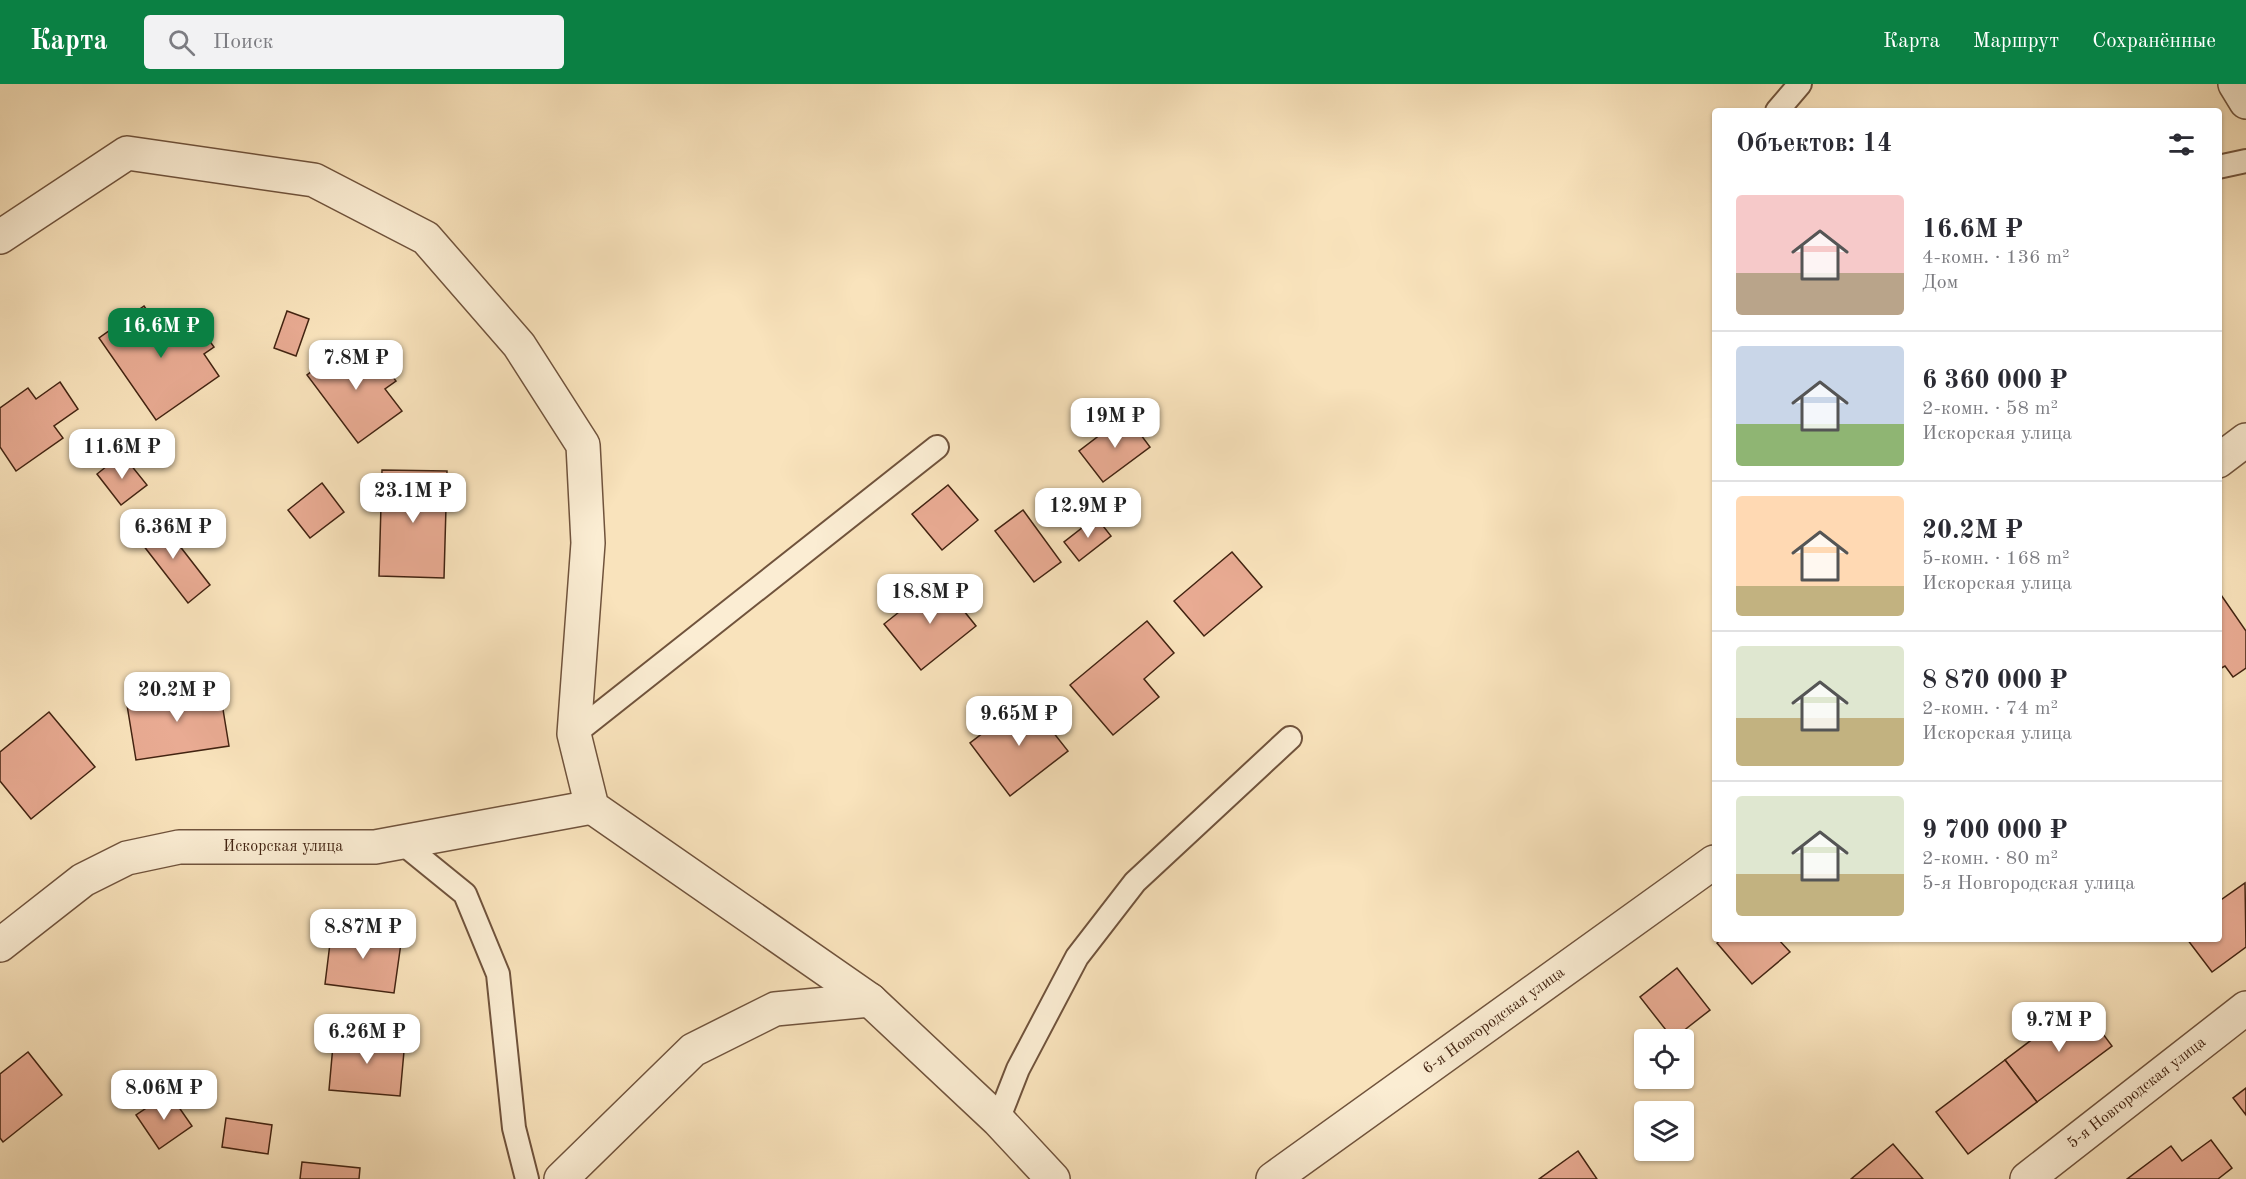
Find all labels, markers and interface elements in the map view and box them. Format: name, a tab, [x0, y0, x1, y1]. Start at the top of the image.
search box	[144, 15, 564, 69]
icon: search	[165, 26, 198, 59]
text: Карта	[30, 28, 108, 56]
text: Поиск	[213, 31, 274, 53]
text: Карта	[1883, 31, 1940, 52]
text: Маршрут	[1973, 31, 2059, 52]
text: Сохранённые	[2092, 31, 2216, 52]
icon: filters	[2165, 128, 2198, 161]
text: Объектов: 14	[1736, 131, 1892, 157]
text: 16.6M ₽	[1922, 217, 2023, 243]
icon: home	[1784, 219, 1856, 291]
text: 4-комн. · 136 m²	[1922, 248, 2070, 268]
text: Дом	[1922, 273, 1958, 293]
pin: 16.6M ₽	[106, 308, 216, 359]
text: 16.6M ₽	[122, 317, 200, 337]
pin: 7.8M ₽	[307, 340, 405, 391]
text: 7.8M ₽	[323, 349, 389, 369]
text: 6 360 000 ₽	[1922, 368, 2068, 394]
icon: home	[1784, 370, 1856, 442]
pin: 19M ₽	[1073, 398, 1157, 449]
text: 2-комн. · 58 m²	[1922, 399, 2058, 419]
text: 19M ₽	[1085, 407, 1145, 427]
text: Искорская улица	[1922, 424, 2072, 444]
pin: 11.6M ₽	[67, 429, 177, 480]
text: 11.6M ₽	[83, 438, 161, 458]
pin: 23.1M ₽	[358, 473, 468, 524]
text: 23.1M ₽	[374, 482, 452, 502]
pin: 12.9M ₽	[1033, 488, 1143, 539]
text: 12.9M ₽	[1049, 497, 1127, 517]
pin: 6.36M ₽	[118, 509, 228, 560]
text: 6.36M ₽	[134, 518, 212, 538]
text: 20.2M ₽	[1922, 518, 2023, 544]
icon: home	[1784, 520, 1856, 592]
text: 5-комн. · 168 m²	[1922, 549, 2070, 569]
pin: 18.8M ₽	[875, 574, 985, 625]
text: Искорская улица	[1922, 574, 2072, 594]
text: 18.8M ₽	[891, 583, 969, 603]
text: 8 870 000 ₽	[1922, 668, 2068, 694]
icon: home	[1784, 670, 1856, 742]
pin: 20.2M ₽	[122, 672, 232, 723]
text: 20.2M ₽	[138, 681, 216, 701]
pin: 9.65M ₽	[964, 696, 1074, 747]
text: 2-комн. · 74 m²	[1922, 699, 2058, 719]
text: 9.65M ₽	[980, 705, 1058, 725]
text: Искорская улица	[1922, 724, 2072, 744]
text: 9 700 000 ₽	[1922, 818, 2068, 844]
icon: home	[1784, 820, 1856, 892]
street label: Искорская улица	[223, 839, 343, 855]
text: 2-комн. · 80 m²	[1922, 849, 2058, 869]
text: 5-я Новгородская улица	[1922, 874, 2135, 894]
pin: 8.87M ₽	[308, 909, 418, 960]
text: 8.87M ₽	[324, 918, 402, 938]
street label: 6-я Новгородская улица	[1420, 964, 1568, 1078]
pin: 9.7M ₽	[2010, 1002, 2108, 1053]
text: 9.7M ₽	[2026, 1011, 2092, 1031]
pin: 6.26M ₽	[312, 1014, 422, 1065]
text: 6.26M ₽	[328, 1023, 406, 1043]
map controls	[1634, 1029, 1694, 1161]
button: locate	[1634, 1029, 1694, 1089]
street label: 5-я Новгородская улица	[2065, 1034, 2209, 1152]
pin: 8.06M ₽	[109, 1070, 219, 1121]
text: 8.06M ₽	[125, 1079, 203, 1099]
button: layers	[1634, 1101, 1694, 1161]

